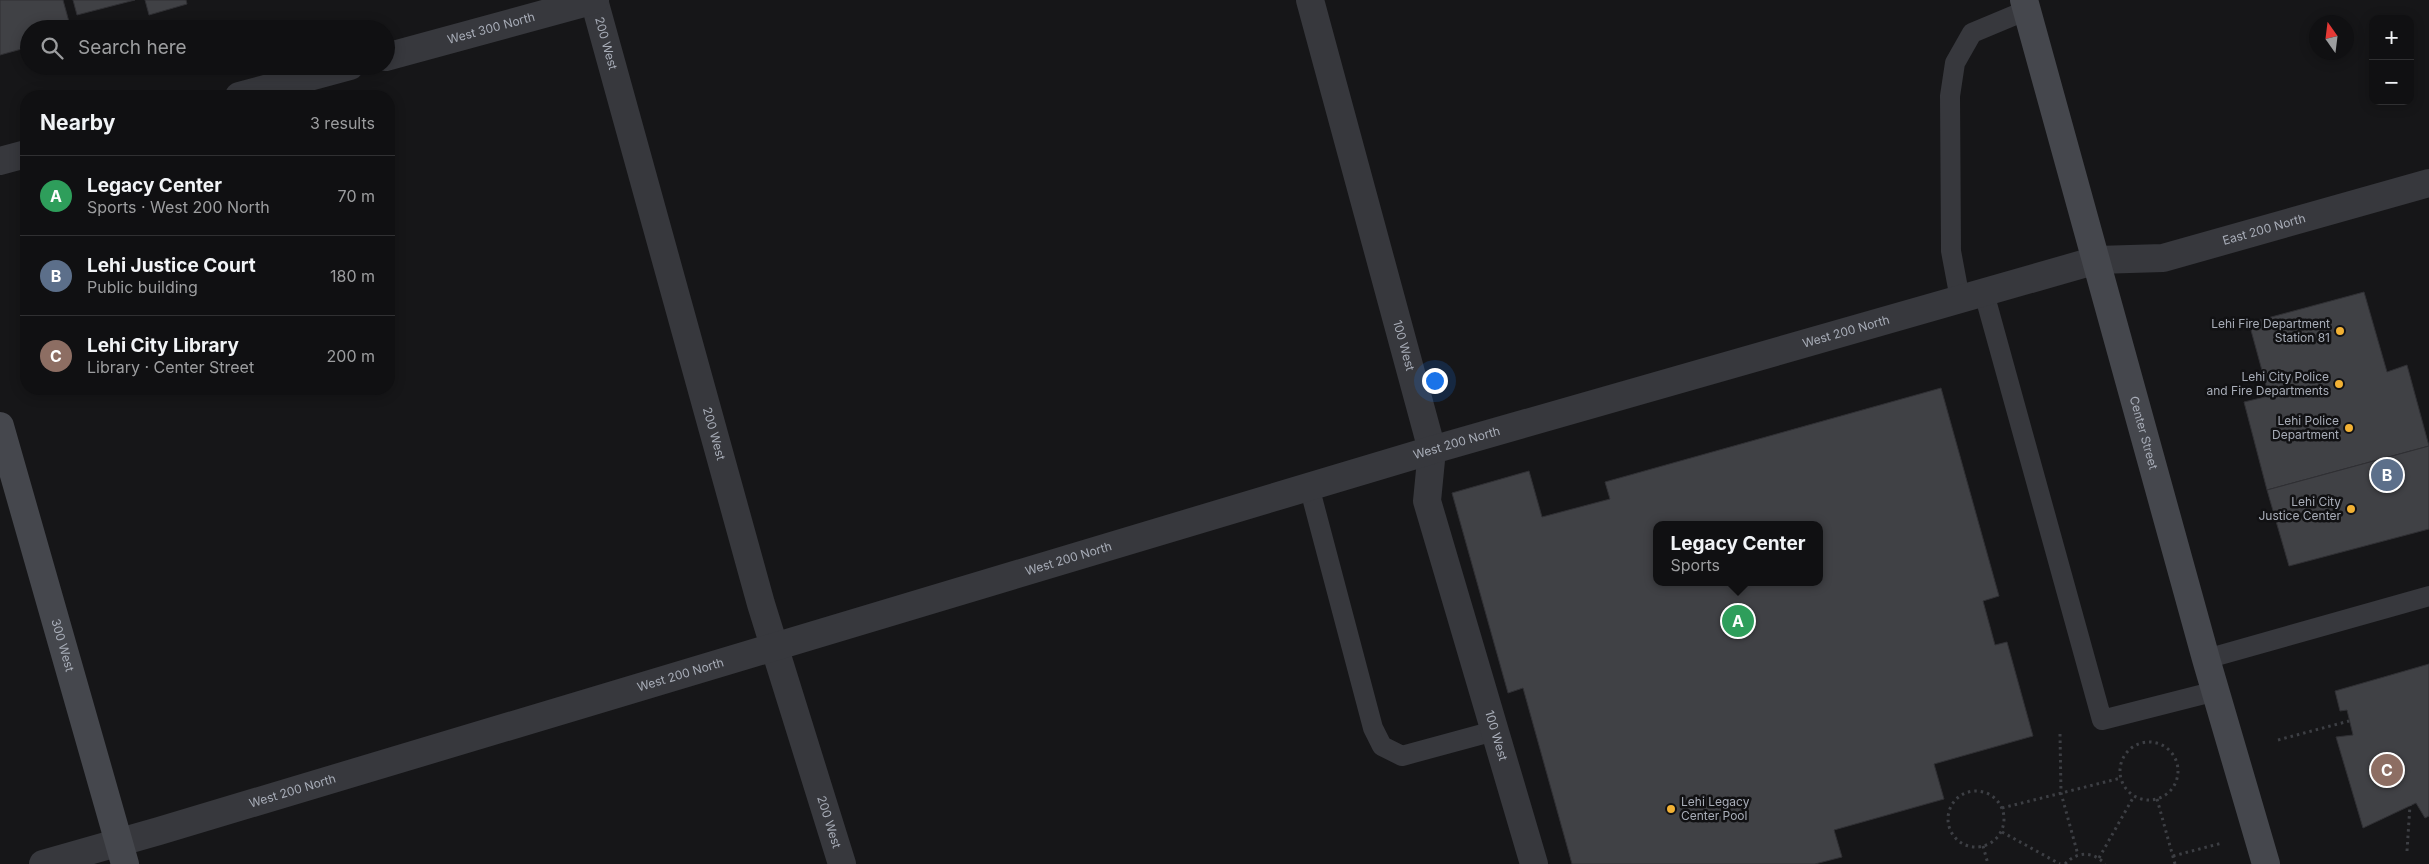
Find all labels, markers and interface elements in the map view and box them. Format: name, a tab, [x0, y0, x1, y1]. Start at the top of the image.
street label: West 300 North	[446, 9, 536, 47]
street label: 200 West	[592, 15, 621, 71]
north arrow	[2309, 15, 2354, 60]
map controls	[2369, 15, 2414, 105]
button: +	[2369, 15, 2414, 60]
search box	[20, 20, 395, 75]
icon: search	[38, 34, 66, 62]
text: Search here	[78, 36, 187, 59]
button: −	[2369, 60, 2414, 105]
text: Nearby	[40, 110, 115, 135]
text: 3 results	[310, 113, 375, 133]
text: Legacy Center	[87, 174, 222, 197]
text: A	[50, 186, 62, 206]
text: 70 m	[338, 186, 375, 206]
text: Sports · West 200 North	[87, 197, 270, 217]
street label: East 200 North	[2221, 210, 2307, 248]
text: Lehi Justice Court	[87, 254, 256, 277]
text: B	[51, 266, 61, 286]
text: 180 m	[330, 266, 375, 286]
text: Public building	[87, 277, 198, 297]
street label: West 200 North	[1801, 312, 1891, 351]
place label: Lehi Fire Department Station 81	[2211, 316, 2330, 345]
street label: 100 West	[1390, 318, 1418, 372]
marker: Lehi Fire Department Station 81	[2334, 325, 2346, 337]
text: Lehi City Library	[87, 334, 239, 357]
text: C	[50, 346, 62, 366]
text: 200 m	[327, 346, 375, 366]
text: Library · Center Street	[87, 357, 254, 377]
your location	[1422, 368, 1448, 394]
place label: Lehi City Police and Fire Departments	[2207, 369, 2329, 398]
marker: Lehi City Police and Fire Departments	[2333, 378, 2345, 390]
street label: Center Street	[2127, 394, 2161, 471]
street label: 200 West	[700, 405, 729, 462]
place label: Lehi Police Department	[2272, 413, 2339, 442]
marker: Lehi Police Department	[2343, 422, 2355, 434]
street label: West 200 North	[1411, 423, 1502, 462]
pin: B	[2371, 456, 2403, 494]
place label: Lehi City Justice Center	[2258, 494, 2341, 523]
marker: Lehi City Justice Center	[2345, 503, 2357, 515]
popup	[1653, 521, 1823, 586]
text: Legacy Center	[1671, 532, 1805, 555]
street label: West 200 North	[1023, 538, 1114, 578]
text: Sports	[1671, 555, 1720, 575]
pin: A	[1722, 602, 1754, 640]
street label: 300 West	[48, 617, 78, 673]
street label: West 200 North	[635, 654, 726, 694]
street label: 100 West	[1482, 708, 1511, 762]
pin: C	[2371, 751, 2403, 789]
street label: West 200 North	[247, 771, 338, 811]
street label: 200 West	[814, 794, 845, 850]
place label: Lehi Legacy Center Pool	[1681, 794, 1750, 823]
marker: Lehi Legacy Center Pool	[1665, 803, 1677, 815]

